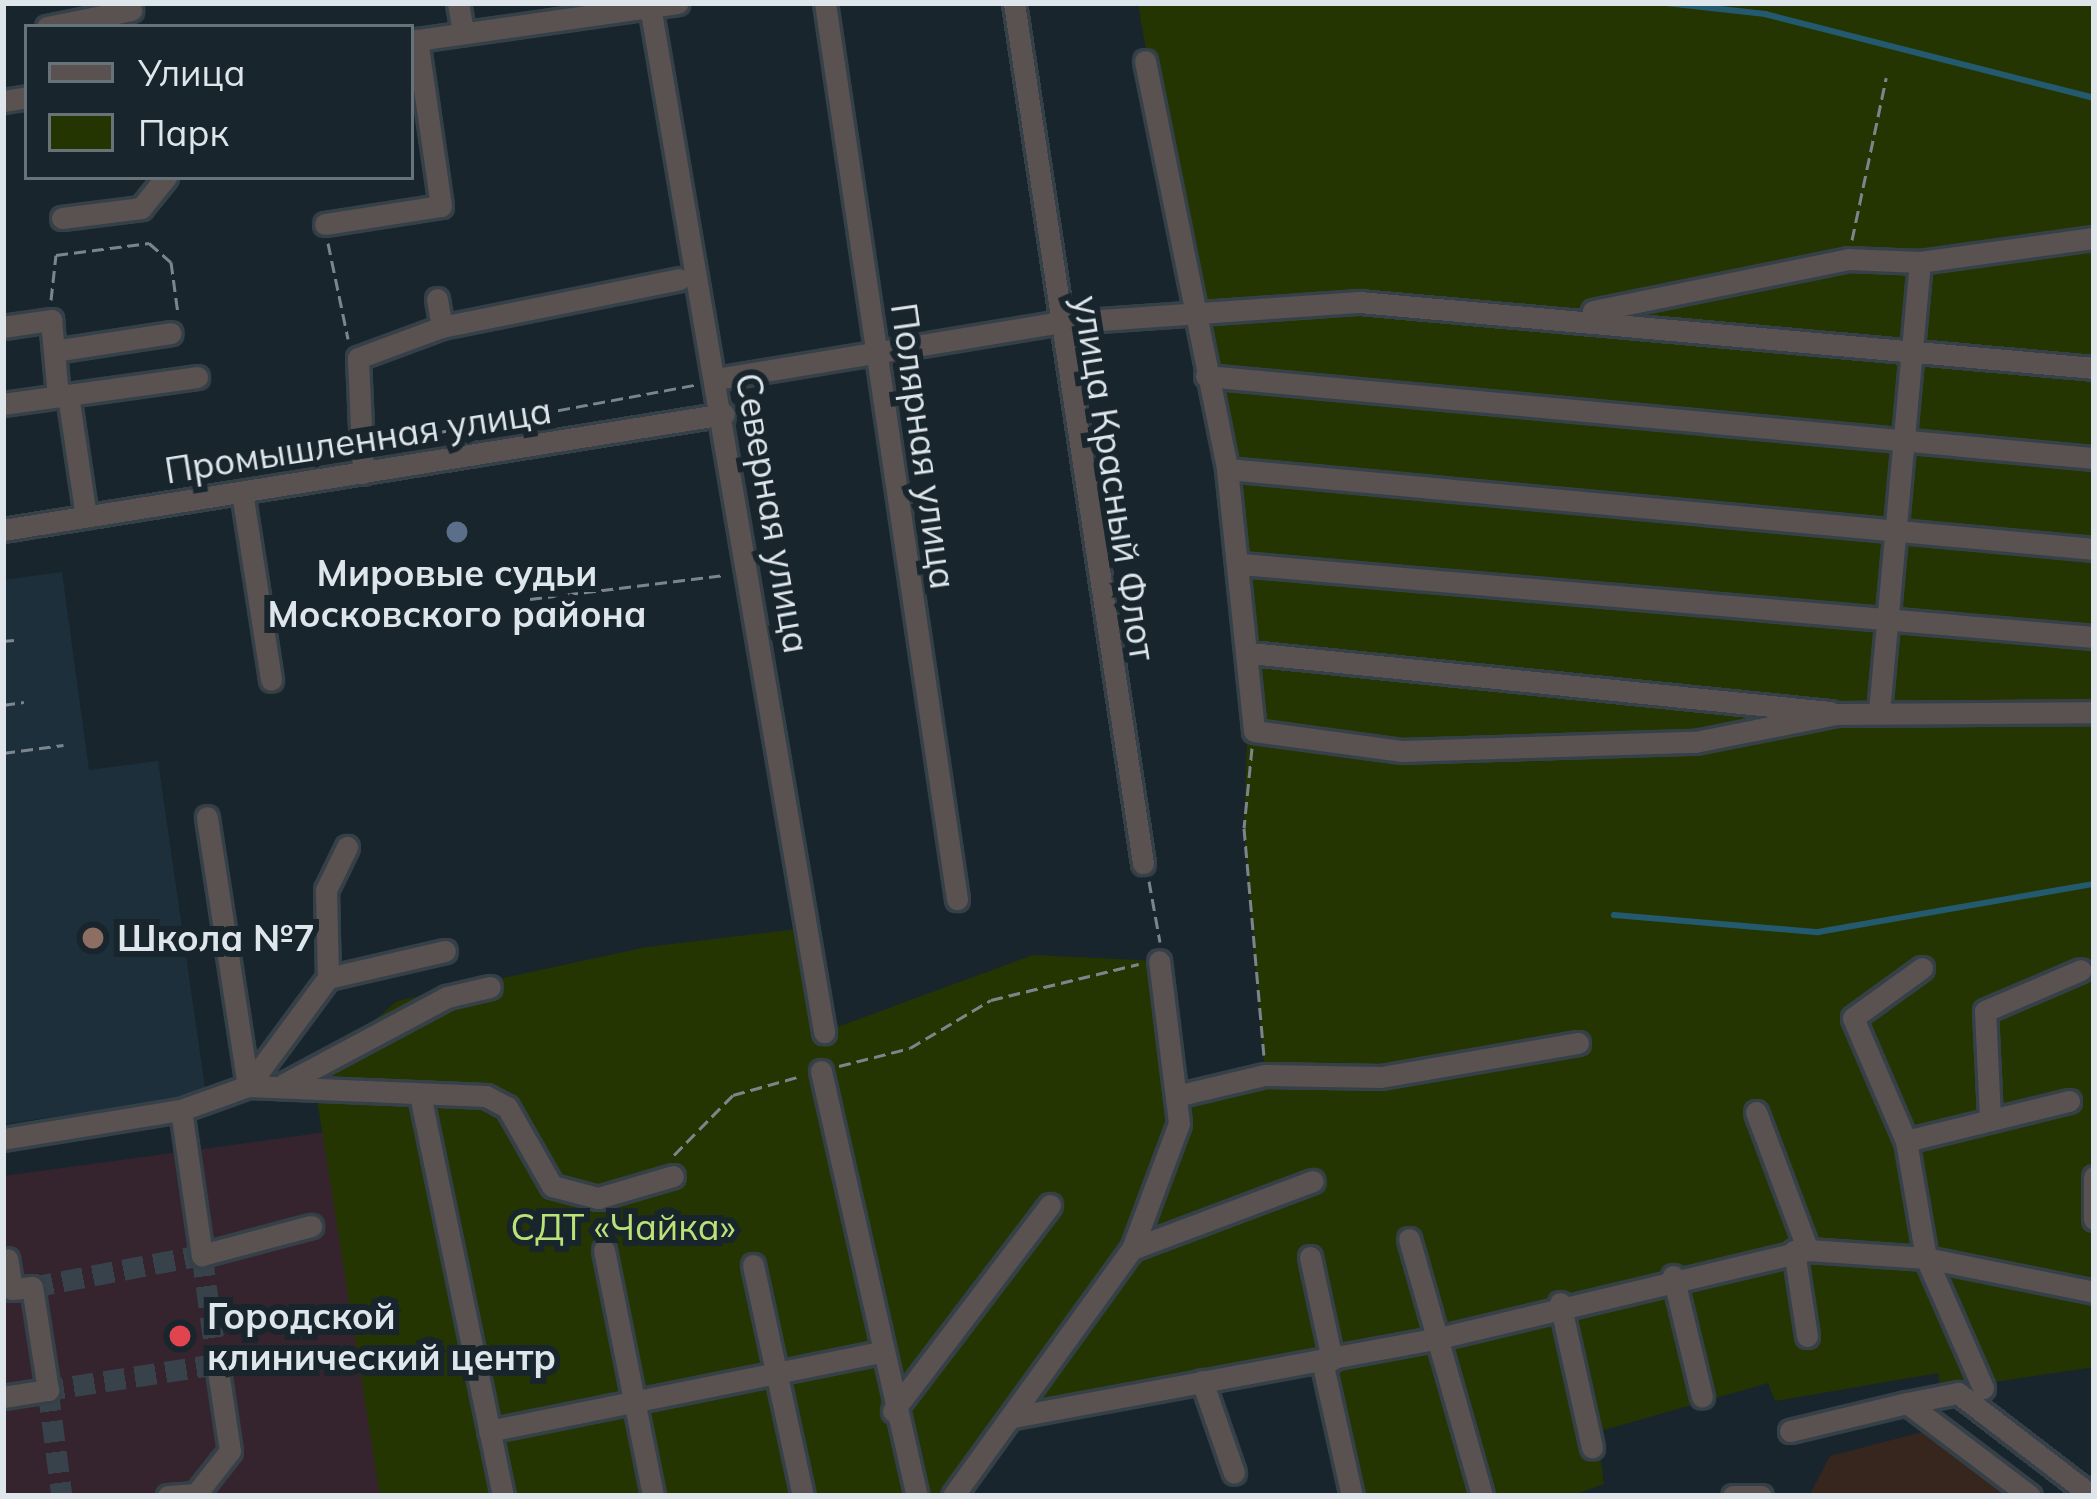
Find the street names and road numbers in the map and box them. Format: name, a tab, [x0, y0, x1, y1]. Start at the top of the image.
street label: улица Красный Флот	[1065, 292, 1165, 664]
street label: Полярная улица	[883, 300, 965, 592]
street label: Северная улица	[727, 370, 819, 656]
street label: Промышленная улица	[162, 388, 554, 492]

